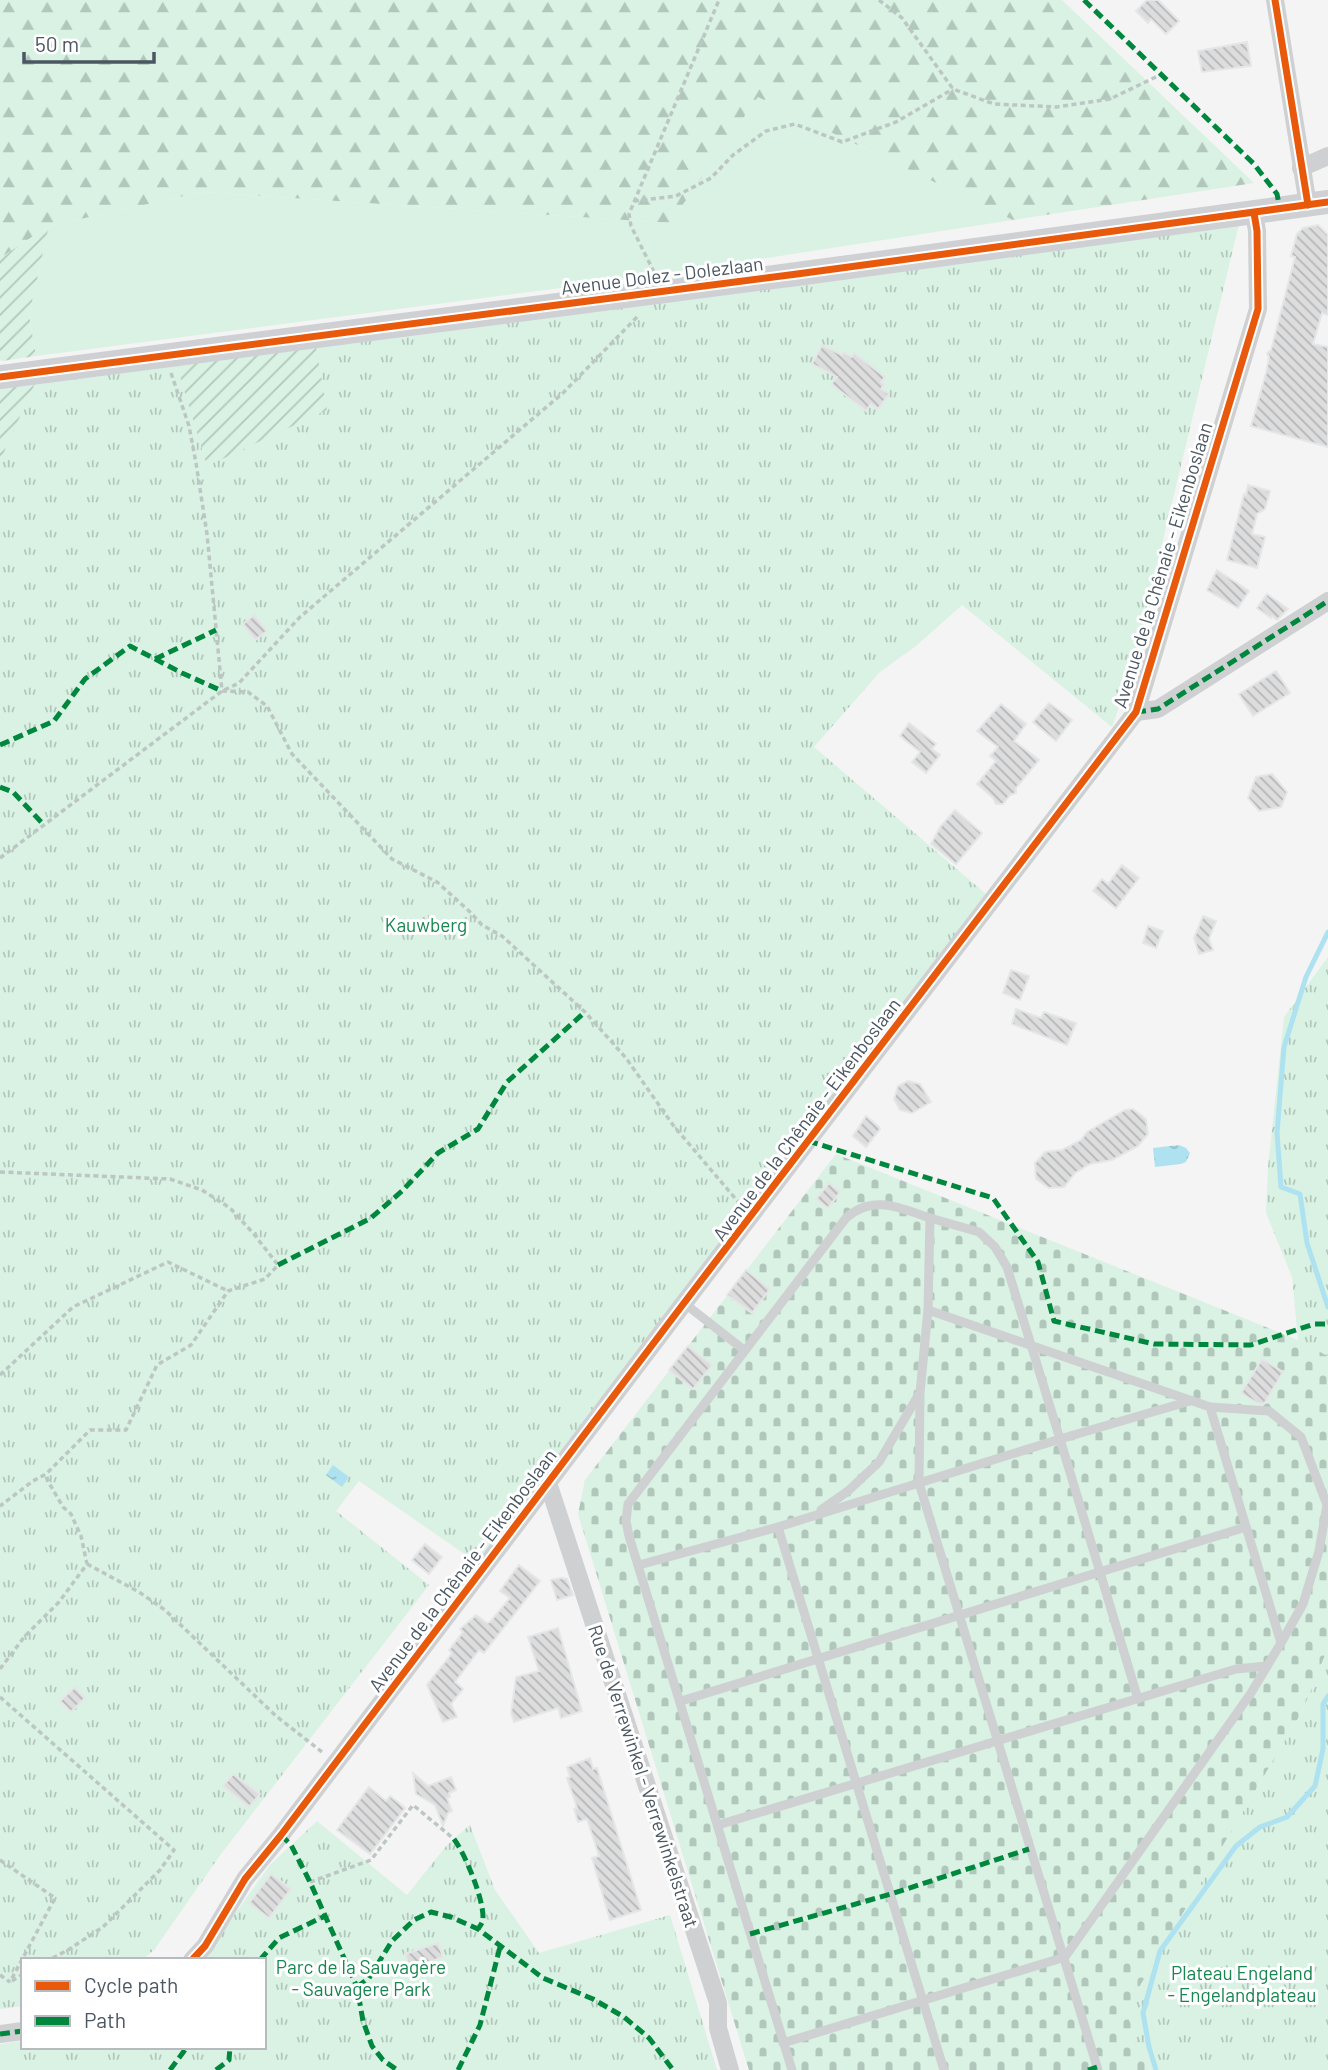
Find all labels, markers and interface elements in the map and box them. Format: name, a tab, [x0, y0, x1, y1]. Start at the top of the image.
scale bar	[24, 21, 154, 65]
text: 50 m	[35, 31, 79, 56]
street label: Avenue Dolez - Dolezlaan	[560, 251, 764, 299]
street label: Avenue de la Chênaie - Eikenboslaan	[1107, 419, 1217, 711]
park label: Kauwberg	[385, 913, 467, 936]
street label: Avenue de la Chênaie - Eikenboslaan	[707, 993, 905, 1245]
street label: Avenue de la Chênaie - Eikenboslaan	[363, 1444, 561, 1696]
street label: Rue de Verrewinkel - Verrewinkelstraat	[584, 1622, 704, 1930]
park label: Parc de la Sauvagère - Sauvagere Park	[276, 1955, 446, 2000]
legend	[21, 1958, 266, 2049]
park label: Plateau Engeland - Engelandplateau	[1168, 1961, 1316, 2006]
text: Cycle path	[84, 1972, 178, 1997]
text: Path	[84, 2007, 126, 2032]

